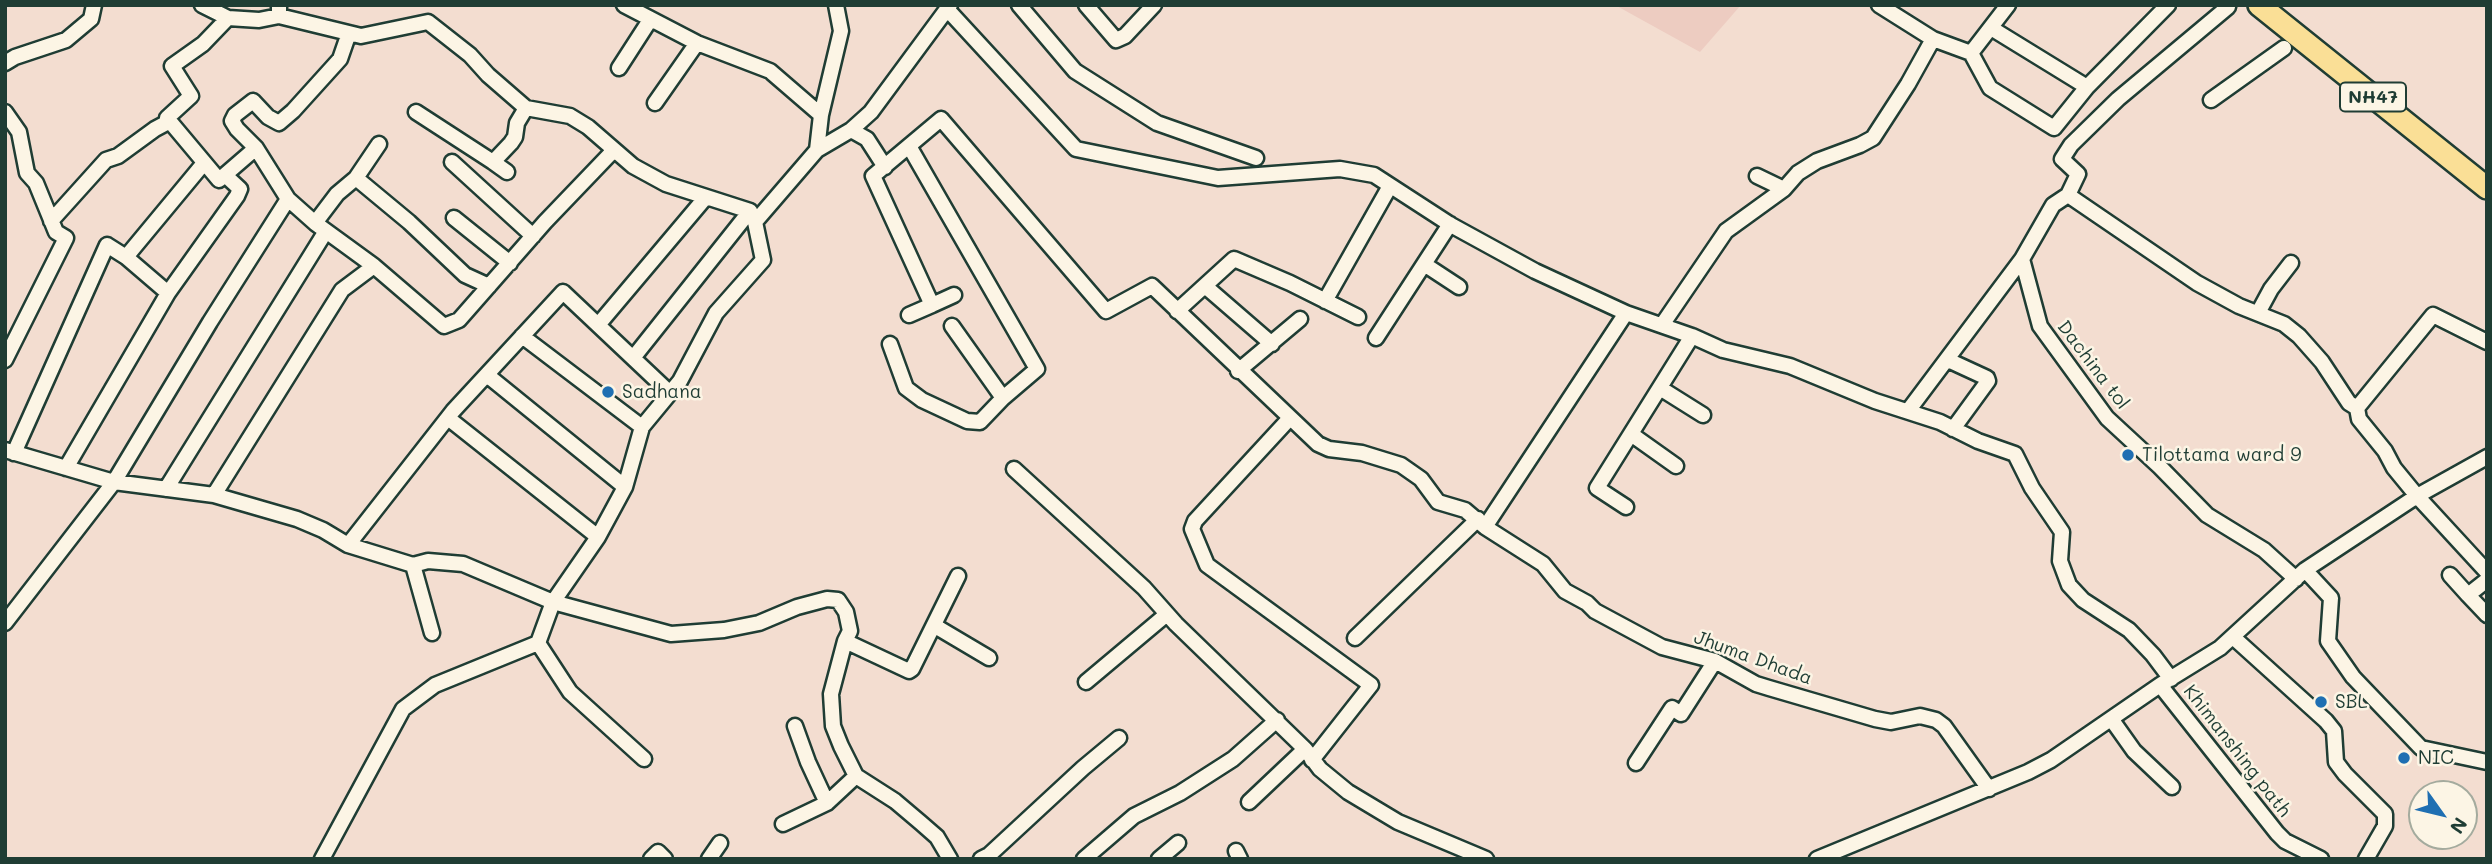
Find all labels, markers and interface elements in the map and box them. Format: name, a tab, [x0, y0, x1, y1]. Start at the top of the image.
road number: NH47	[2340, 82, 2406, 112]
street label: Dachina tol	[2052, 316, 2134, 414]
place label: Sadhana	[622, 381, 701, 403]
marker: Sadhana	[600, 384, 616, 400]
place label: Tilottama ward 9	[2142, 444, 2302, 466]
marker: Tilottama ward 9	[2120, 447, 2136, 463]
street label: Jhuma Dhada	[1691, 626, 1815, 690]
street label: Khimanshing path	[2178, 680, 2296, 822]
place label: SBL	[2335, 691, 2367, 713]
marker: SBL	[2313, 694, 2329, 710]
place label: NIC	[2418, 747, 2454, 769]
marker: NIC	[2396, 750, 2412, 766]
north arrow	[2408, 780, 2478, 850]
text: N	[2445, 813, 2474, 839]

